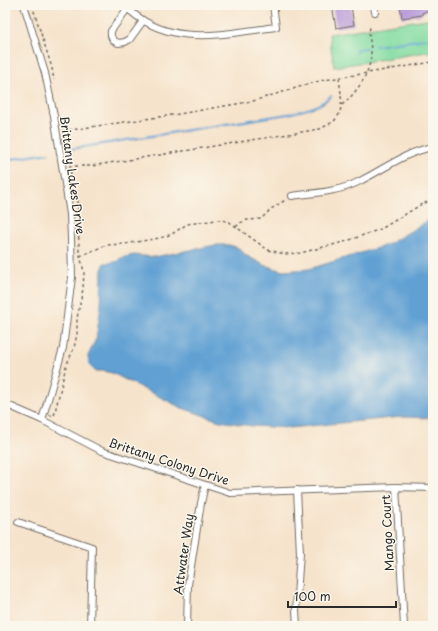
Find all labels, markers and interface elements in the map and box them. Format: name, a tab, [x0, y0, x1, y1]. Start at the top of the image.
street label: Brittany Lakes Drive	[56, 115, 90, 235]
street label: Brittany Colony Drive	[106, 433, 232, 489]
street label: Mango Court	[376, 494, 398, 572]
street label: Attwater Way	[168, 512, 198, 596]
scale bar	[288, 583, 396, 609]
text: 100 m	[294, 587, 331, 605]

